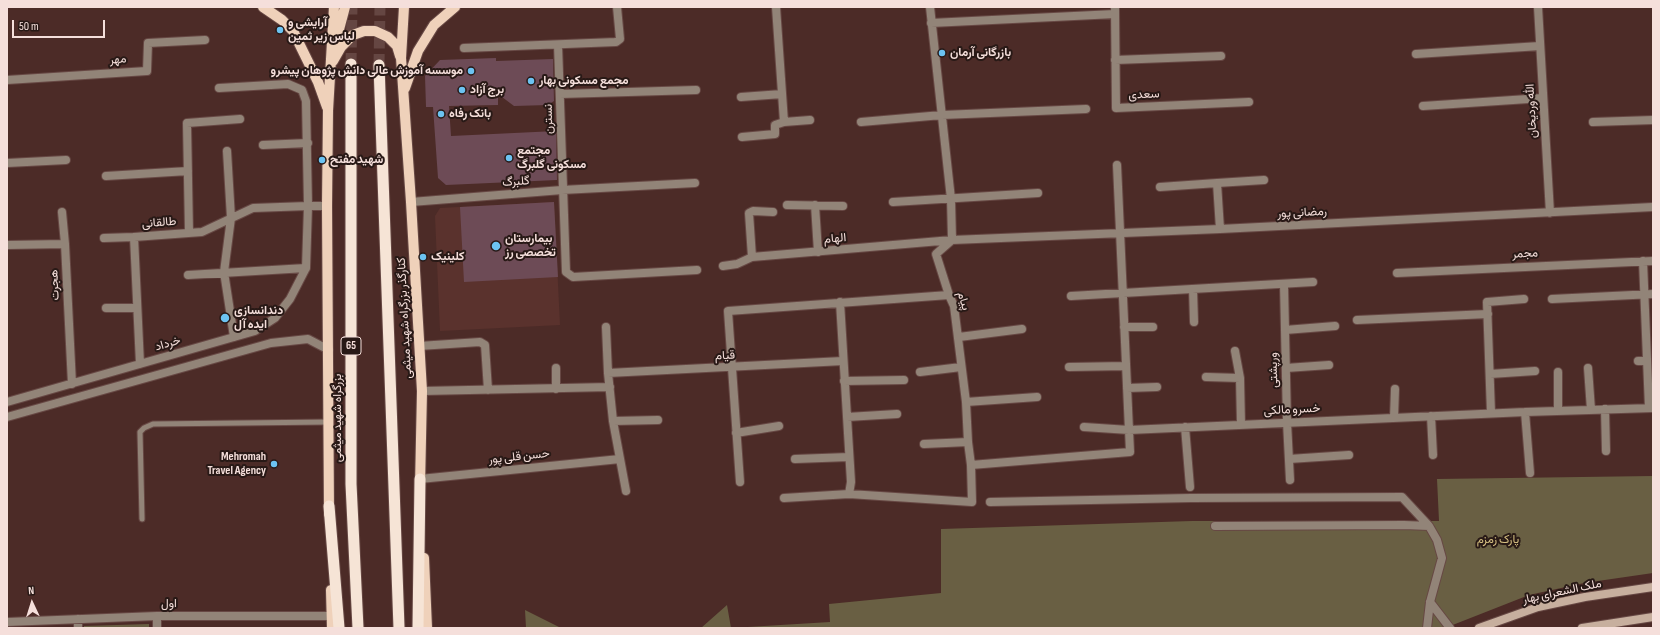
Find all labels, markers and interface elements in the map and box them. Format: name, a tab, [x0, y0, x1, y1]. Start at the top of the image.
scale bar	[14, 12, 107, 38]
place label: آرایشی و لباس زیر ثمین	[288, 16, 355, 44]
text: 50 m	[19, 19, 39, 34]
marker: آرایشی و لباس زیر ثمین	[275, 25, 285, 35]
place label: بازرگانی آرمان	[950, 46, 1011, 60]
marker: بازرگانی آرمان	[937, 48, 947, 58]
street label: مهر	[109, 52, 127, 68]
place label: موسسه آموزش عالی دانش پژوهان پیشرو	[271, 64, 463, 78]
marker: موسسه آموزش عالی دانش پژوهان پیشرو	[466, 66, 476, 76]
place label: مجمع مسکونی بهار	[539, 74, 629, 88]
marker: مجمع مسکونی بهار	[526, 76, 536, 86]
place label: برج آزاد	[470, 83, 504, 97]
street label: الله وردیخان	[1523, 83, 1541, 139]
marker: برج آزاد	[457, 85, 467, 95]
street label: سعدی	[1128, 87, 1160, 103]
street label: نسترن	[542, 104, 556, 134]
place label: بانک رفاه	[449, 107, 491, 121]
marker: بانک رفاه	[436, 109, 446, 119]
place label: مجتمع مسکونی گلبرگ	[517, 144, 586, 172]
place label: شهید مفتح	[330, 153, 383, 167]
marker: مجتمع مسکونی گلبرگ	[504, 153, 514, 163]
marker: شهید مفتح	[317, 155, 327, 165]
street label: گلبرگ	[502, 174, 530, 190]
street label: رمضانی پور	[1277, 205, 1327, 221]
street label: طالقانی	[141, 215, 177, 231]
street label: الهام	[823, 231, 847, 247]
place label: بیمارستان تخصصی رز	[505, 232, 556, 260]
marker: بیمارستان تخصصی رز	[490, 240, 502, 252]
street label: مجمر	[1512, 246, 1538, 262]
place label: کلینیک	[431, 250, 464, 264]
marker: کلینیک	[418, 252, 428, 262]
street label: کنارگذر بزرگراه شهید میثمی	[395, 257, 415, 379]
street label: هجرت	[47, 269, 63, 301]
street label: پیام	[953, 290, 973, 312]
place label: دندانسازی ایده آل	[234, 304, 283, 332]
marker: دندانسازی ایده آل	[219, 312, 231, 324]
street label: خرداد	[154, 333, 182, 355]
road number: 65	[341, 337, 361, 355]
street label: قیام	[715, 348, 735, 364]
street label: ورپشتی	[1266, 352, 1282, 388]
street label: بزرگراه شهید میثمی	[331, 374, 345, 462]
street label: خسرو مالکی	[1263, 401, 1321, 419]
street label: حسن قلی پور	[488, 447, 550, 467]
place label: Mehromah Travel Agency	[207, 450, 266, 478]
marker: Mehromah Travel Agency	[269, 459, 279, 469]
park label: پارک زمزم	[1477, 533, 1519, 547]
street label: ملک الشعرای بهار	[1521, 577, 1603, 607]
north arrow	[12, 583, 52, 623]
text: N	[28, 584, 35, 597]
street label: اول	[161, 597, 177, 611]

